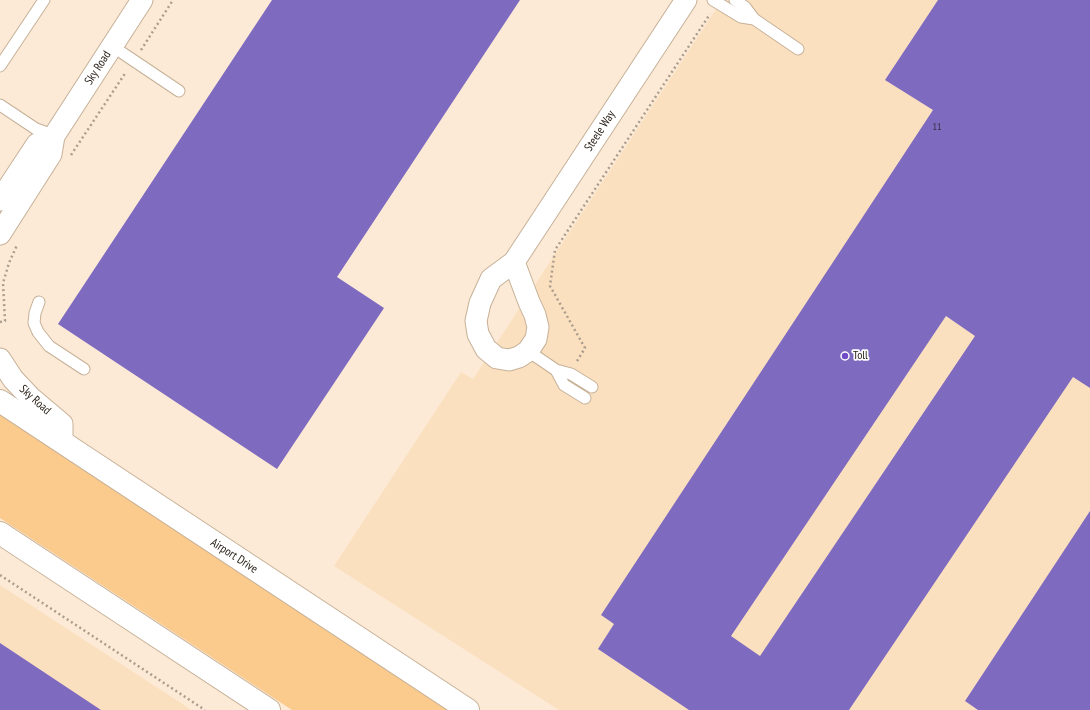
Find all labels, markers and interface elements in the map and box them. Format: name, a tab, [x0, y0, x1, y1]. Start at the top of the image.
street label: Sky Road	[82, 48, 114, 88]
street label: Steele Way	[582, 108, 618, 154]
house number: 11	[933, 121, 941, 133]
place label: Toll	[853, 349, 868, 363]
marker: Toll	[840, 351, 850, 361]
street label: Sky Road	[16, 382, 54, 418]
street label: Airport Drive	[208, 535, 260, 577]

